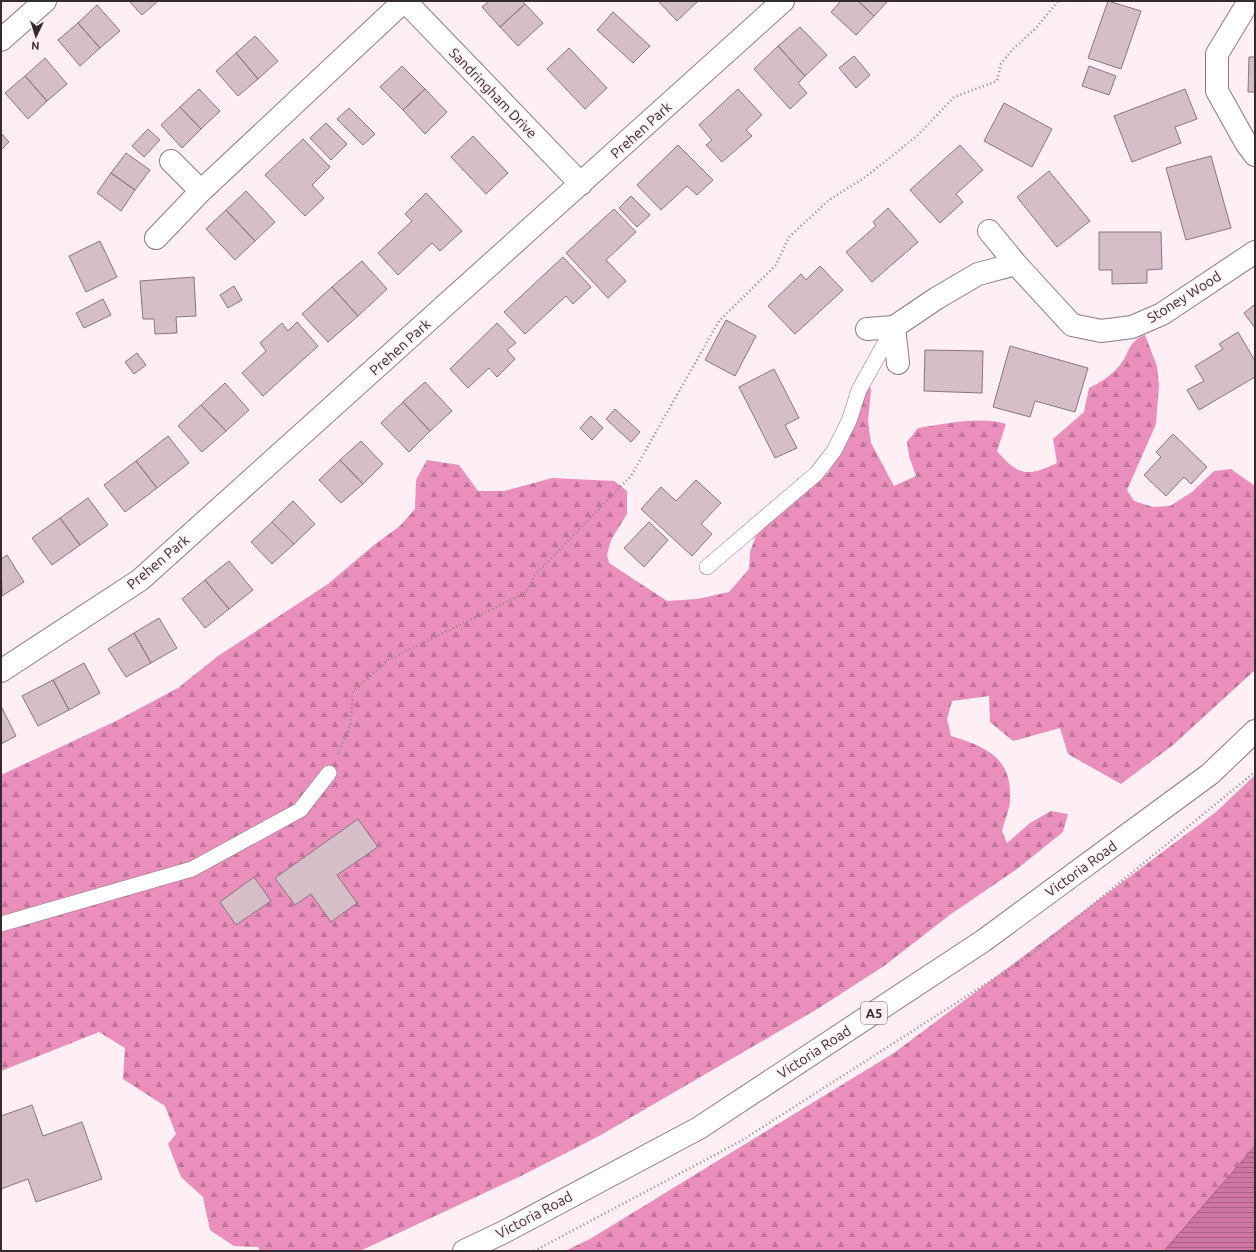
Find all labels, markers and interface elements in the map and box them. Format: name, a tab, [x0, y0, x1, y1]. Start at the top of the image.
north arrow	[16, 16, 56, 56]
text: N	[31, 40, 40, 52]
street label: Sandringham Drive	[446, 45, 540, 141]
street label: Prehen Park	[607, 99, 675, 161]
street label: Stoney Wood	[1144, 268, 1224, 326]
street label: Prehen Park	[366, 316, 434, 378]
street label: Prehen Park	[124, 531, 192, 593]
street label: Victoria Road	[1042, 838, 1120, 900]
road number: A5	[861, 1002, 887, 1024]
street label: Victoria Road	[774, 1022, 854, 1082]
street label: Victoria Road	[493, 1188, 575, 1242]

